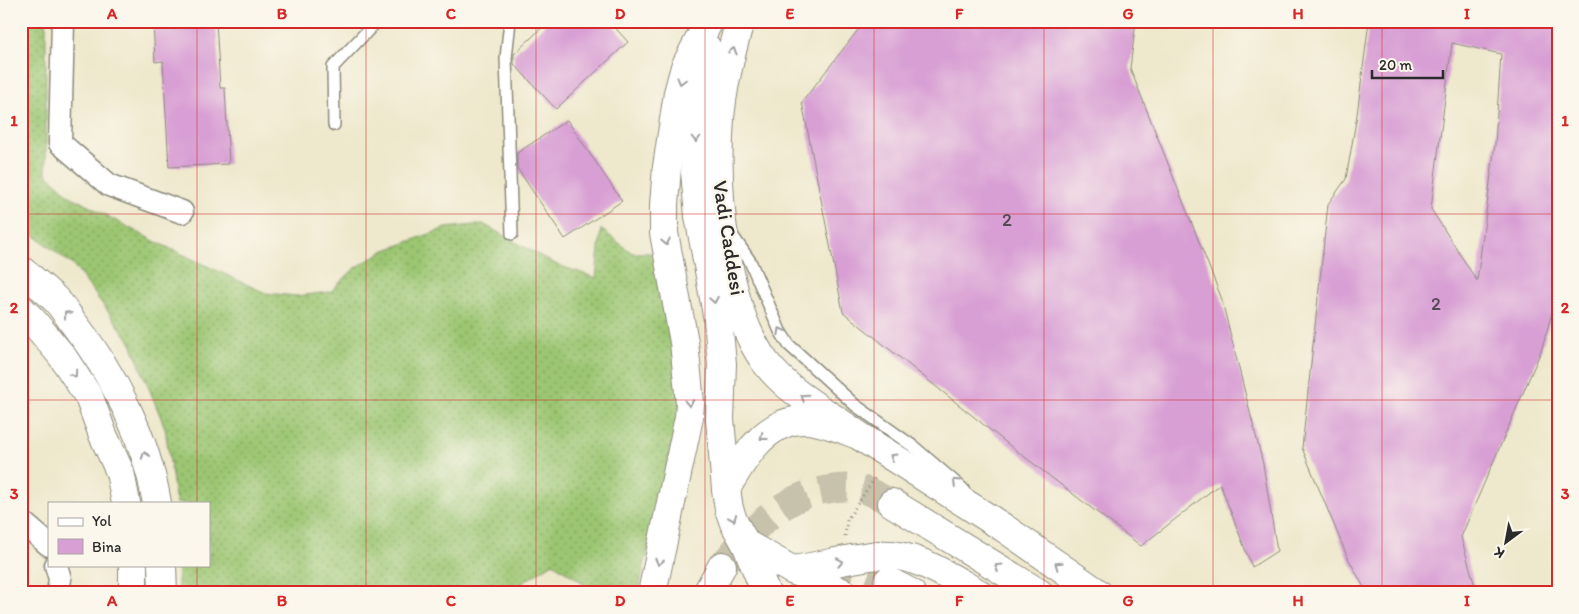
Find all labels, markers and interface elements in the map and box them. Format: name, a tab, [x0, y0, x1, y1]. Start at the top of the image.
text: A	[106, 4, 118, 23]
text: B	[277, 4, 288, 23]
text: C	[446, 4, 457, 23]
text: D	[615, 4, 626, 23]
text: E	[786, 4, 795, 23]
text: F	[955, 4, 964, 23]
text: G	[1122, 4, 1134, 23]
text: H	[1292, 4, 1304, 23]
text: I	[1464, 4, 1470, 23]
one-way arrow	[727, 48, 737, 56]
scale bar	[1372, 48, 1443, 80]
text: 20 m	[1379, 56, 1413, 74]
one-way arrow	[677, 77, 687, 85]
text: 1	[10, 111, 18, 130]
text: 1	[1561, 111, 1569, 130]
one-way arrow	[691, 135, 701, 143]
street label: Vadi Caddesi	[708, 179, 751, 297]
house number: 2	[1002, 208, 1012, 231]
one-way arrow	[660, 238, 670, 246]
house number: 2	[1431, 292, 1441, 315]
one-way arrow	[708, 295, 718, 304]
text: 2	[10, 298, 19, 317]
text: 2	[1561, 298, 1570, 317]
one-way arrow	[64, 310, 73, 320]
one-way arrow	[777, 327, 787, 336]
one-way arrow	[68, 368, 77, 378]
one-way arrow	[800, 394, 809, 404]
one-way arrow	[684, 399, 694, 407]
one-way arrow	[759, 431, 769, 440]
one-way arrow	[141, 452, 151, 460]
one-way arrow	[889, 454, 898, 464]
one-way arrow	[952, 479, 961, 488]
text: 3	[10, 484, 19, 503]
text: 3	[1561, 484, 1570, 503]
legend	[48, 502, 210, 566]
text: Yol	[92, 512, 112, 530]
one-way arrow	[727, 513, 737, 522]
north arrow	[1482, 516, 1532, 566]
text: Bina	[92, 538, 122, 556]
text: K	[1490, 542, 1508, 562]
one-way arrow	[654, 557, 664, 566]
one-way arrow	[836, 557, 844, 568]
one-way arrow	[1054, 562, 1064, 571]
one-way arrow	[994, 563, 1003, 573]
text: A	[106, 591, 118, 610]
text: B	[277, 591, 288, 610]
text: C	[446, 591, 457, 610]
text: D	[615, 591, 626, 610]
text: E	[786, 591, 795, 610]
text: F	[955, 591, 964, 610]
text: G	[1122, 591, 1134, 610]
text: H	[1292, 591, 1304, 610]
text: I	[1464, 591, 1470, 610]

